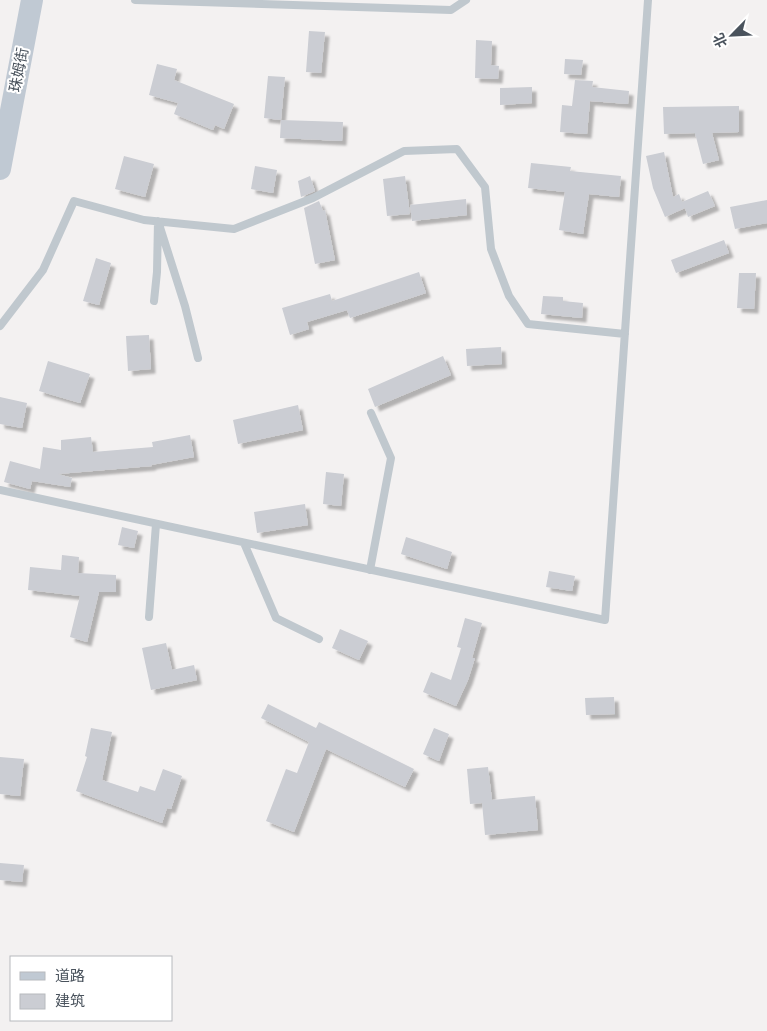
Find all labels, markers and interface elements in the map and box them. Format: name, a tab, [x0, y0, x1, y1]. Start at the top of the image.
north arrow	[707, 10, 757, 60]
text: 北	[709, 31, 730, 50]
street label: 珠姆街	[5, 46, 31, 94]
legend	[10, 956, 172, 1021]
text: 道路	[55, 966, 85, 984]
text: 建筑	[55, 991, 85, 1009]

